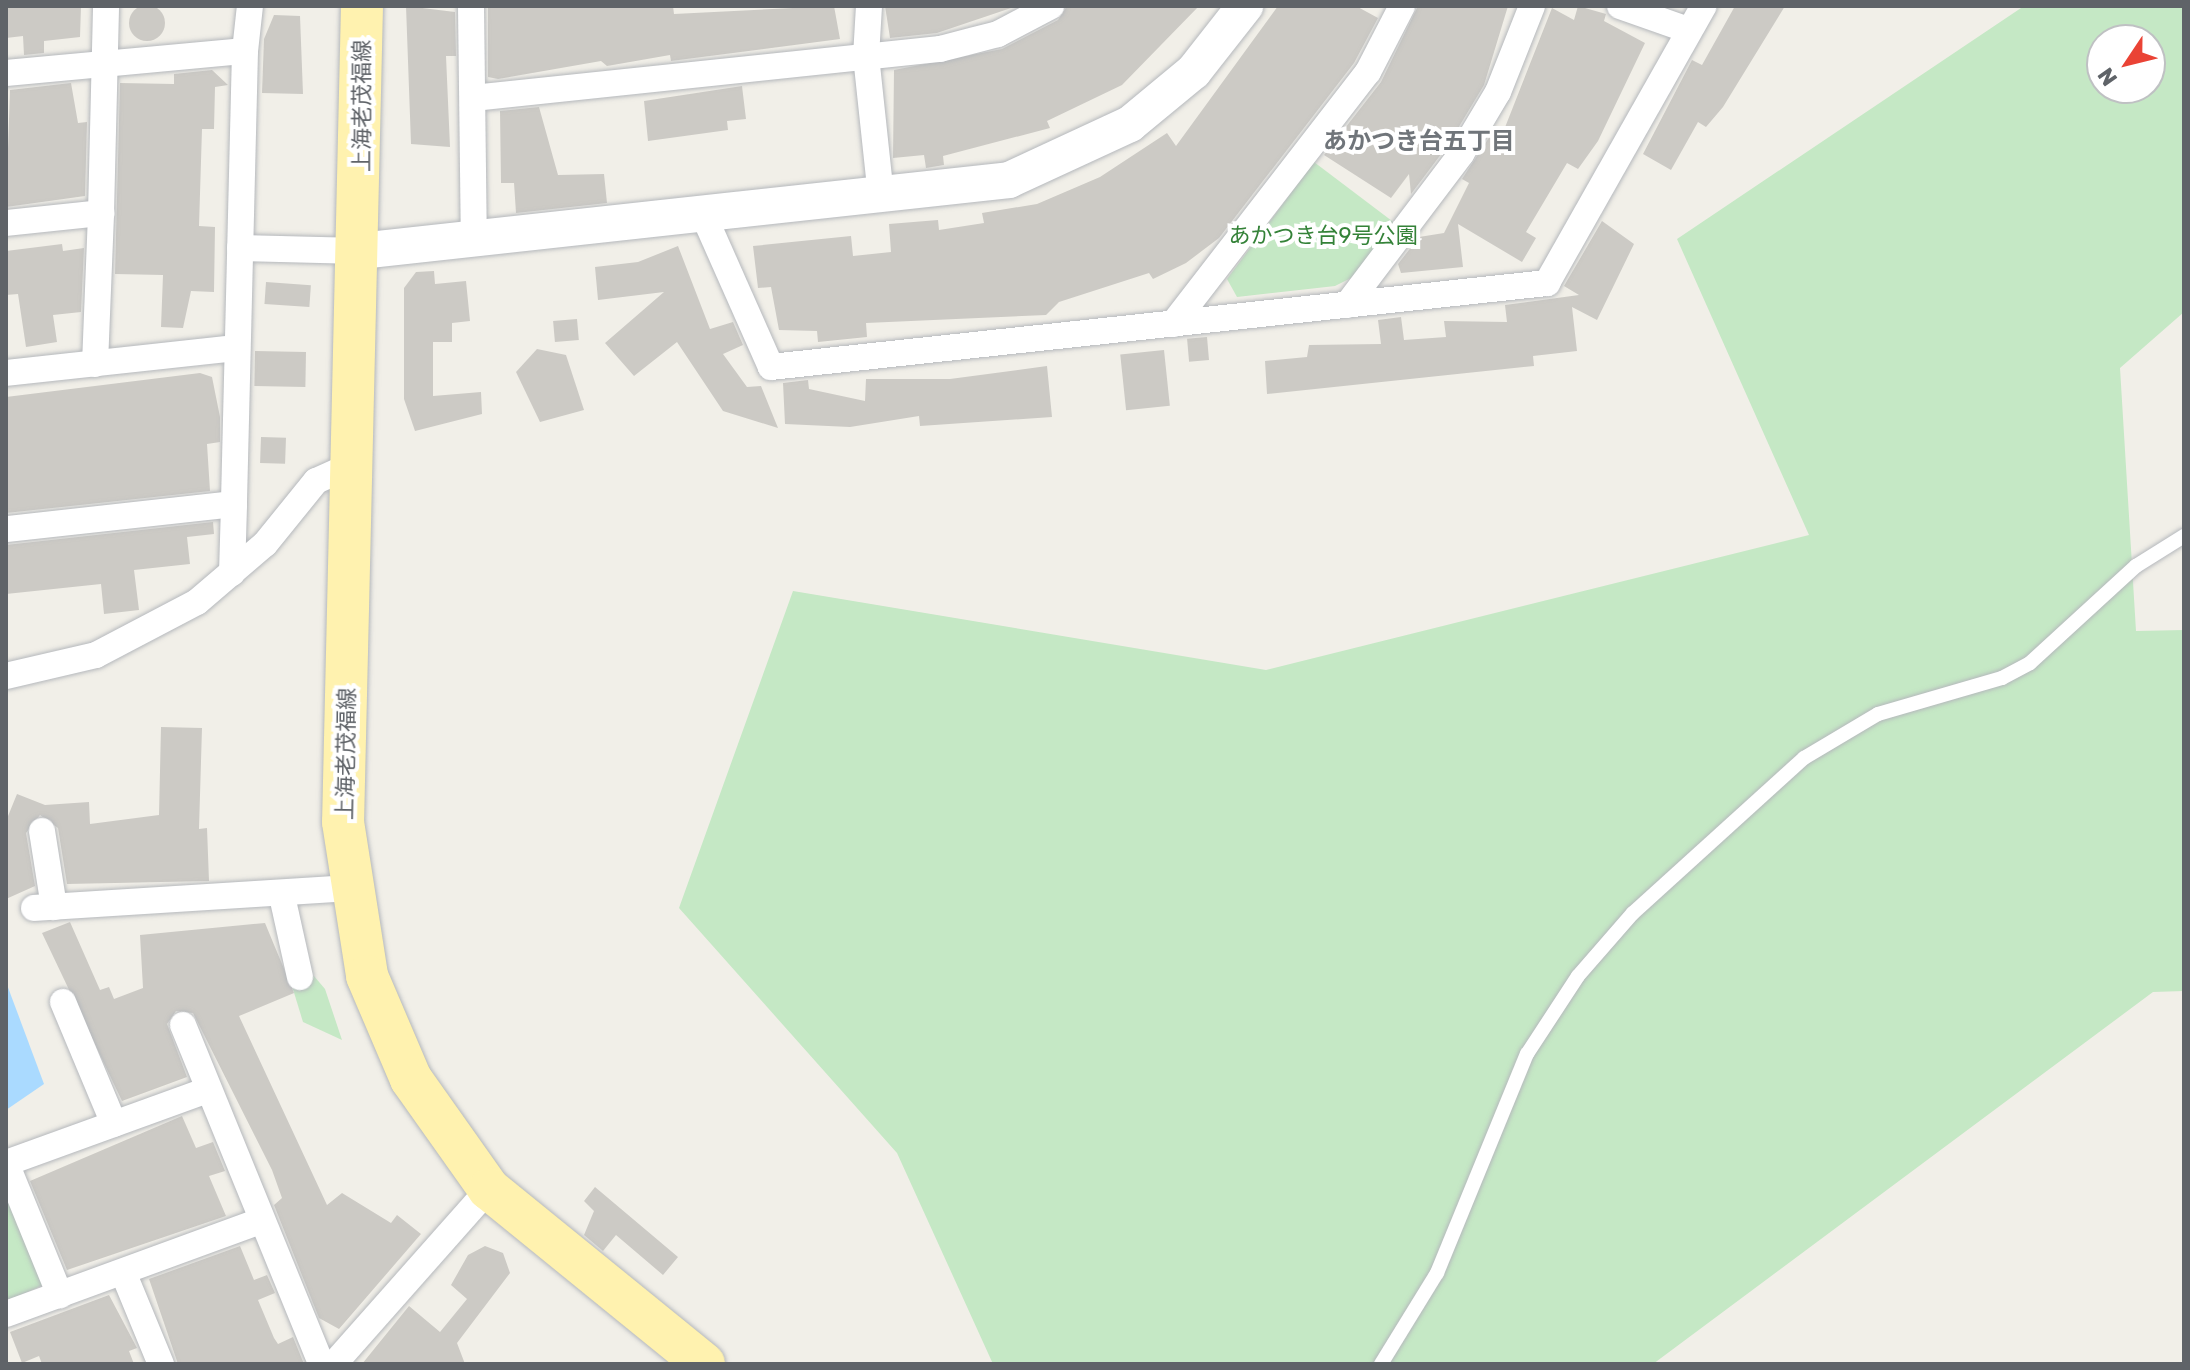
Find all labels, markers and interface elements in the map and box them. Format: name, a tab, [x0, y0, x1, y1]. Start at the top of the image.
north arrow	[2086, 24, 2166, 104]
street label: 上海老茂福線	[349, 40, 375, 172]
text: N	[2092, 63, 2123, 91]
district label: あかつき台五丁目	[1323, 128, 1515, 156]
park label: あかつき台9号公園	[1228, 223, 1418, 249]
street label: 上海老茂福線	[332, 688, 360, 820]

